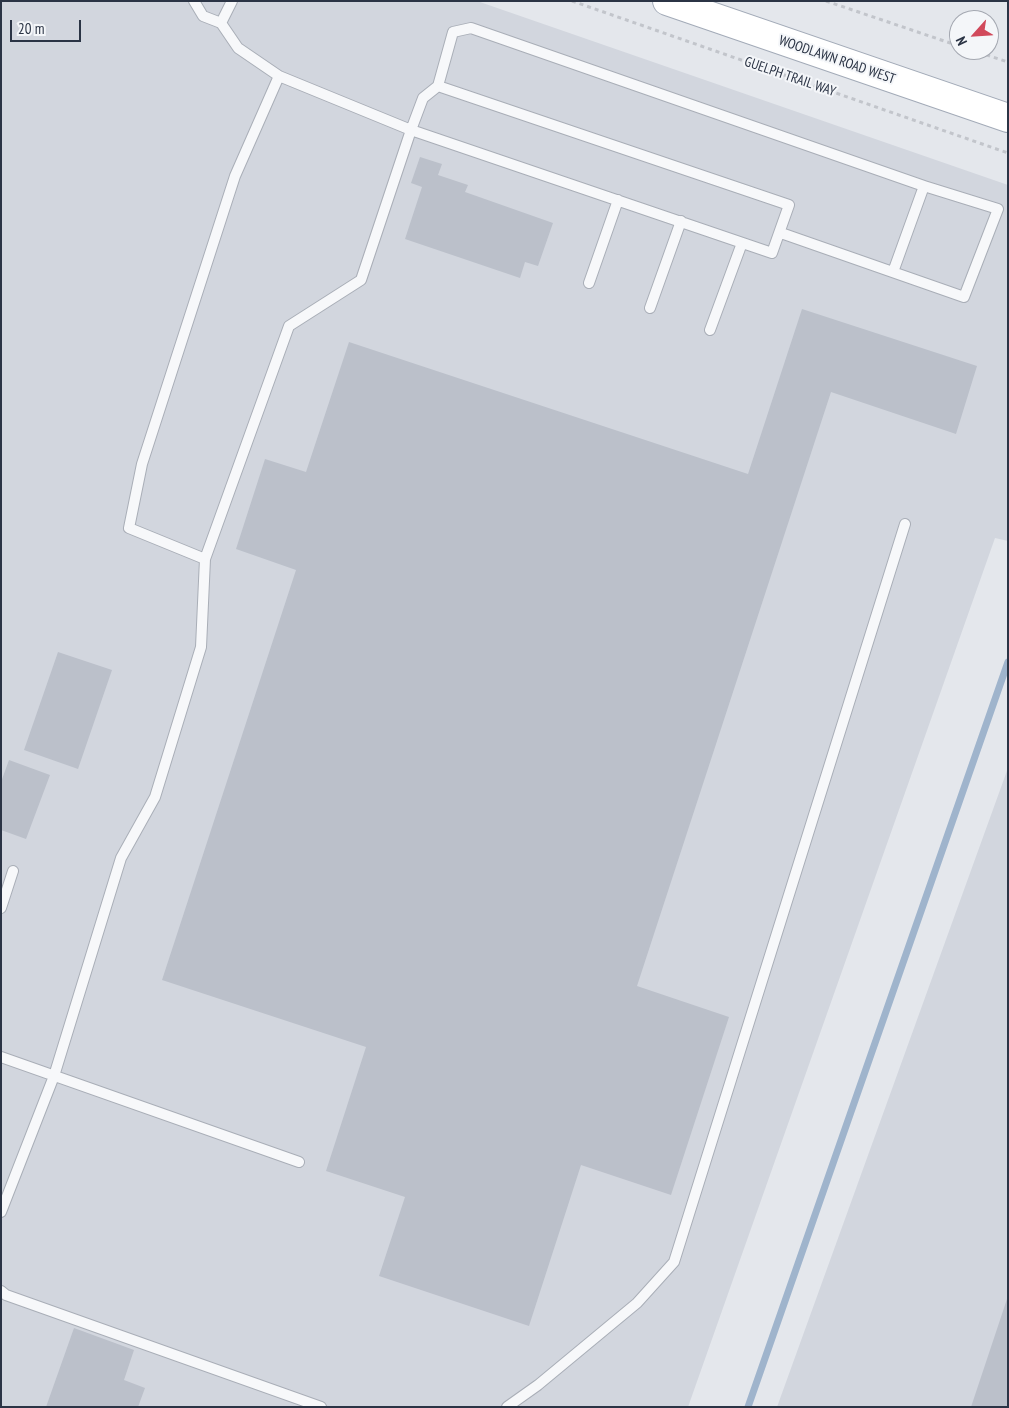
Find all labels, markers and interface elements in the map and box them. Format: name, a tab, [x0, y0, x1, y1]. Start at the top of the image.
scale bar	[12, 10, 84, 42]
north arrow	[949, 10, 999, 60]
text: 20 m	[18, 19, 44, 38]
street label: WOODLAWN ROAD WEST	[776, 32, 898, 88]
text: N	[952, 34, 971, 48]
street label: GUELPH TRAIL WAY	[742, 54, 838, 100]

